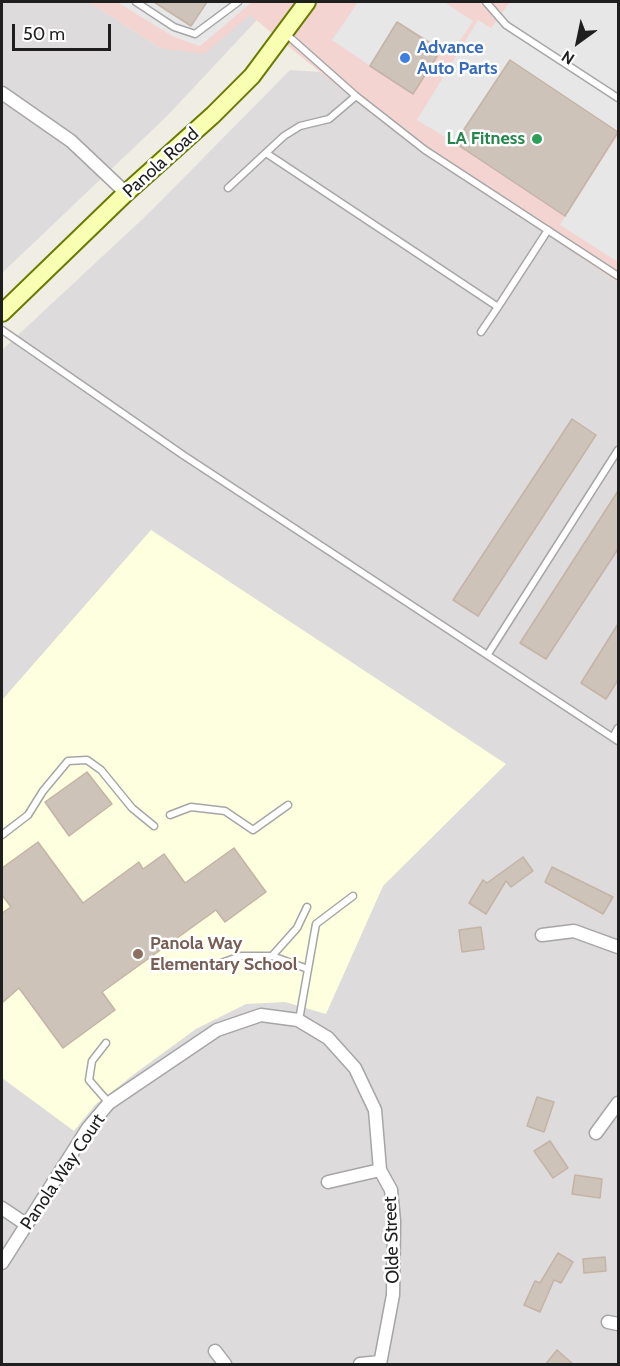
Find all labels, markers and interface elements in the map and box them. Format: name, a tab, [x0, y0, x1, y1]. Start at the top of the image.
scale bar	[15, 12, 114, 50]
north arrow	[548, 12, 608, 72]
text: 50 m	[23, 23, 65, 45]
place label: Advance Auto Parts	[417, 37, 498, 80]
text: N	[558, 46, 578, 69]
marker: Advance Auto Parts	[398, 51, 412, 65]
street label: Panola Road	[119, 123, 203, 203]
place label: LA Fitness	[446, 128, 525, 150]
marker: LA Fitness	[530, 132, 544, 146]
place label: Panola Way Elementary School	[150, 933, 297, 976]
marker: Panola Way Elementary School	[131, 947, 145, 961]
street label: Panola Way Court	[16, 1110, 110, 1234]
street label: Olde Street	[380, 1196, 404, 1284]

